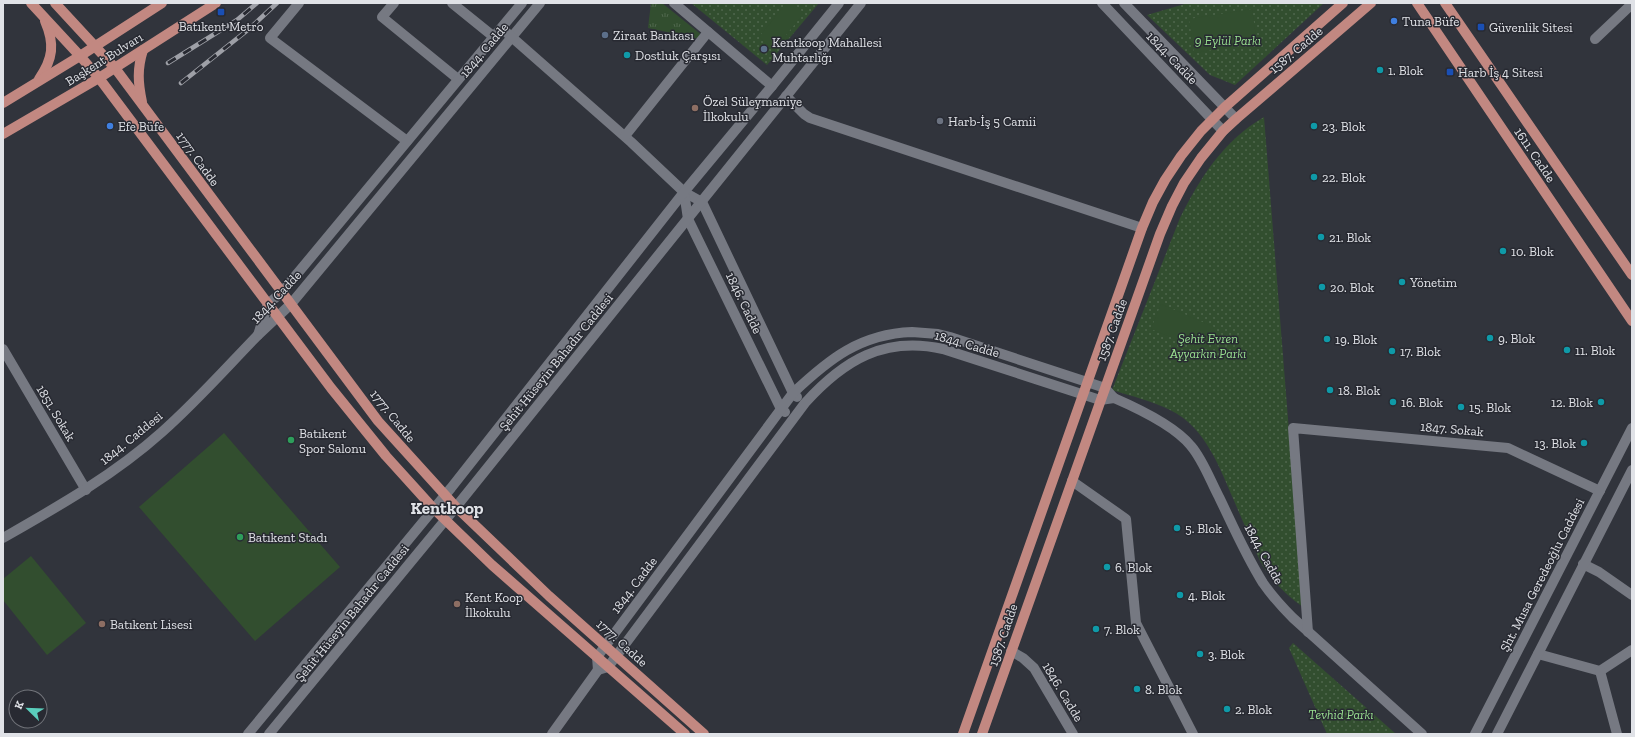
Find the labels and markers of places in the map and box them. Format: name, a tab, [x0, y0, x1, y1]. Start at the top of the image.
marker: Batıkent Metro	[216, 7, 226, 17]
place label: Tuna Büfe	[1402, 14, 1459, 29]
marker: Tuna Büfe	[1389, 16, 1399, 26]
place label: Batıkent Metro	[179, 19, 264, 34]
place label: Güvenlik Sitesi	[1489, 20, 1573, 35]
marker: Güvenlik Sitesi	[1476, 22, 1486, 32]
place label: Ziraat Bankası	[613, 28, 694, 43]
marker: Ziraat Bankası	[600, 30, 610, 40]
place label: Kentkoop Mahallesi Muhtarlığı	[772, 35, 882, 65]
marker: Kentkoop Mahallesi Muhtarlığı	[759, 44, 769, 54]
place label: Dostluk Çarşısı	[635, 48, 721, 63]
marker: Dostluk Çarşısı	[622, 50, 632, 60]
place label: 1. Blok	[1388, 63, 1424, 78]
marker: 1. Blok	[1375, 65, 1385, 75]
place label: Harb İş 4 Sitesi	[1458, 65, 1543, 80]
marker: Harb İş 4 Sitesi	[1445, 67, 1455, 77]
place label: Özel Süleymaniye İlkokulu	[703, 94, 802, 124]
marker: Özel Süleymaniye İlkokulu	[690, 103, 700, 113]
place label: Harb-İş 5 Camii	[948, 114, 1036, 129]
marker: Harb-İş 5 Camii	[935, 116, 945, 126]
place label: Efe Büfe	[118, 119, 164, 134]
place label: 23. Blok	[1322, 119, 1366, 134]
marker: Efe Büfe	[105, 121, 115, 131]
marker: 23. Blok	[1309, 121, 1319, 131]
place label: 22. Blok	[1322, 170, 1366, 185]
marker: 22. Blok	[1309, 172, 1319, 182]
place label: 21. Blok	[1329, 230, 1371, 245]
marker: 21. Blok	[1316, 232, 1326, 242]
place label: 10. Blok	[1511, 244, 1554, 259]
marker: 10. Blok	[1498, 246, 1508, 256]
place label: Yönetim	[1409, 275, 1458, 290]
marker: Yönetim	[1397, 277, 1407, 287]
place label: 20. Blok	[1330, 280, 1375, 295]
marker: 20. Blok	[1317, 282, 1327, 292]
place label: 9. Blok	[1498, 331, 1535, 346]
place label: 19. Blok	[1335, 332, 1378, 347]
marker: 9. Blok	[1485, 333, 1495, 343]
marker: 19. Blok	[1322, 334, 1332, 344]
place label: 11. Blok	[1575, 343, 1616, 358]
place label: 17. Blok	[1400, 344, 1441, 359]
marker: 11. Blok	[1562, 345, 1572, 355]
marker: 17. Blok	[1387, 346, 1397, 356]
place label: 18. Blok	[1338, 383, 1380, 398]
marker: 18. Blok	[1325, 385, 1335, 395]
place label: 16. Blok	[1401, 395, 1443, 410]
place label: 12. Blok	[1551, 395, 1593, 410]
marker: 16. Blok	[1388, 397, 1398, 407]
marker: 12. Blok	[1596, 397, 1606, 407]
place label: 15. Blok	[1469, 400, 1511, 415]
marker: 15. Blok	[1456, 402, 1466, 412]
place label: Batıkent Spor Salonu	[299, 426, 367, 456]
marker: Batıkent Spor Salonu	[286, 435, 296, 445]
place label: 13. Blok	[1534, 436, 1576, 451]
marker: 13. Blok	[1579, 438, 1589, 448]
place label: 5. Blok	[1185, 521, 1222, 536]
marker: 5. Blok	[1172, 523, 1182, 533]
place label: Batıkent Stadı	[248, 530, 328, 545]
marker: Batıkent Stadı	[235, 532, 245, 542]
place label: 6. Blok	[1115, 560, 1152, 575]
marker: 6. Blok	[1102, 562, 1112, 572]
place label: 4. Blok	[1188, 588, 1226, 603]
place label: Kent Koop İlkokulu	[465, 590, 523, 620]
marker: 4. Blok	[1175, 590, 1185, 600]
marker: Kent Koop İlkokulu	[452, 599, 462, 609]
place label: Batıkent Lisesi	[110, 617, 193, 632]
marker: Batıkent Lisesi	[97, 619, 107, 629]
place label: 7. Blok	[1104, 622, 1140, 637]
marker: 7. Blok	[1091, 624, 1101, 634]
place label: 3. Blok	[1208, 647, 1245, 662]
marker: 3. Blok	[1195, 649, 1205, 659]
place label: 8. Blok	[1145, 682, 1182, 697]
marker: 8. Blok	[1132, 684, 1142, 694]
place label: 2. Blok	[1235, 702, 1272, 717]
marker: 2. Blok	[1222, 704, 1232, 714]

